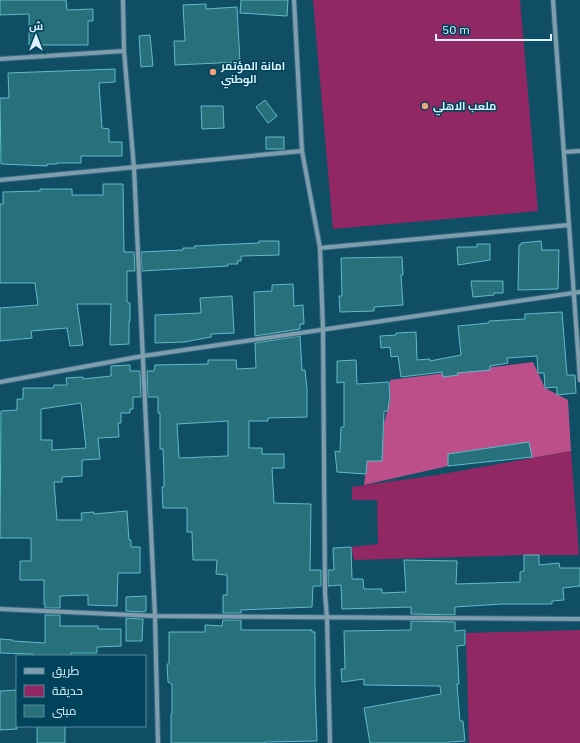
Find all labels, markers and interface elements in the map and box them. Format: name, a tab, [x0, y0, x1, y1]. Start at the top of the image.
north arrow	[16, 16, 56, 56]
scale bar	[436, 16, 551, 42]
text: ش	[29, 19, 43, 33]
text: 50 m	[442, 22, 470, 37]
place label: امانة المؤتمر الوطني	[220, 59, 285, 89]
marker: امانة المؤتمر الوطني	[208, 67, 218, 77]
place label: ملعب الاهلي	[433, 99, 496, 116]
marker: ملعب الاهلي	[420, 101, 430, 111]
legend	[16, 655, 146, 727]
text: طريق	[52, 663, 80, 678]
text: حديقة	[52, 683, 83, 698]
text: مبنى	[52, 703, 77, 718]

